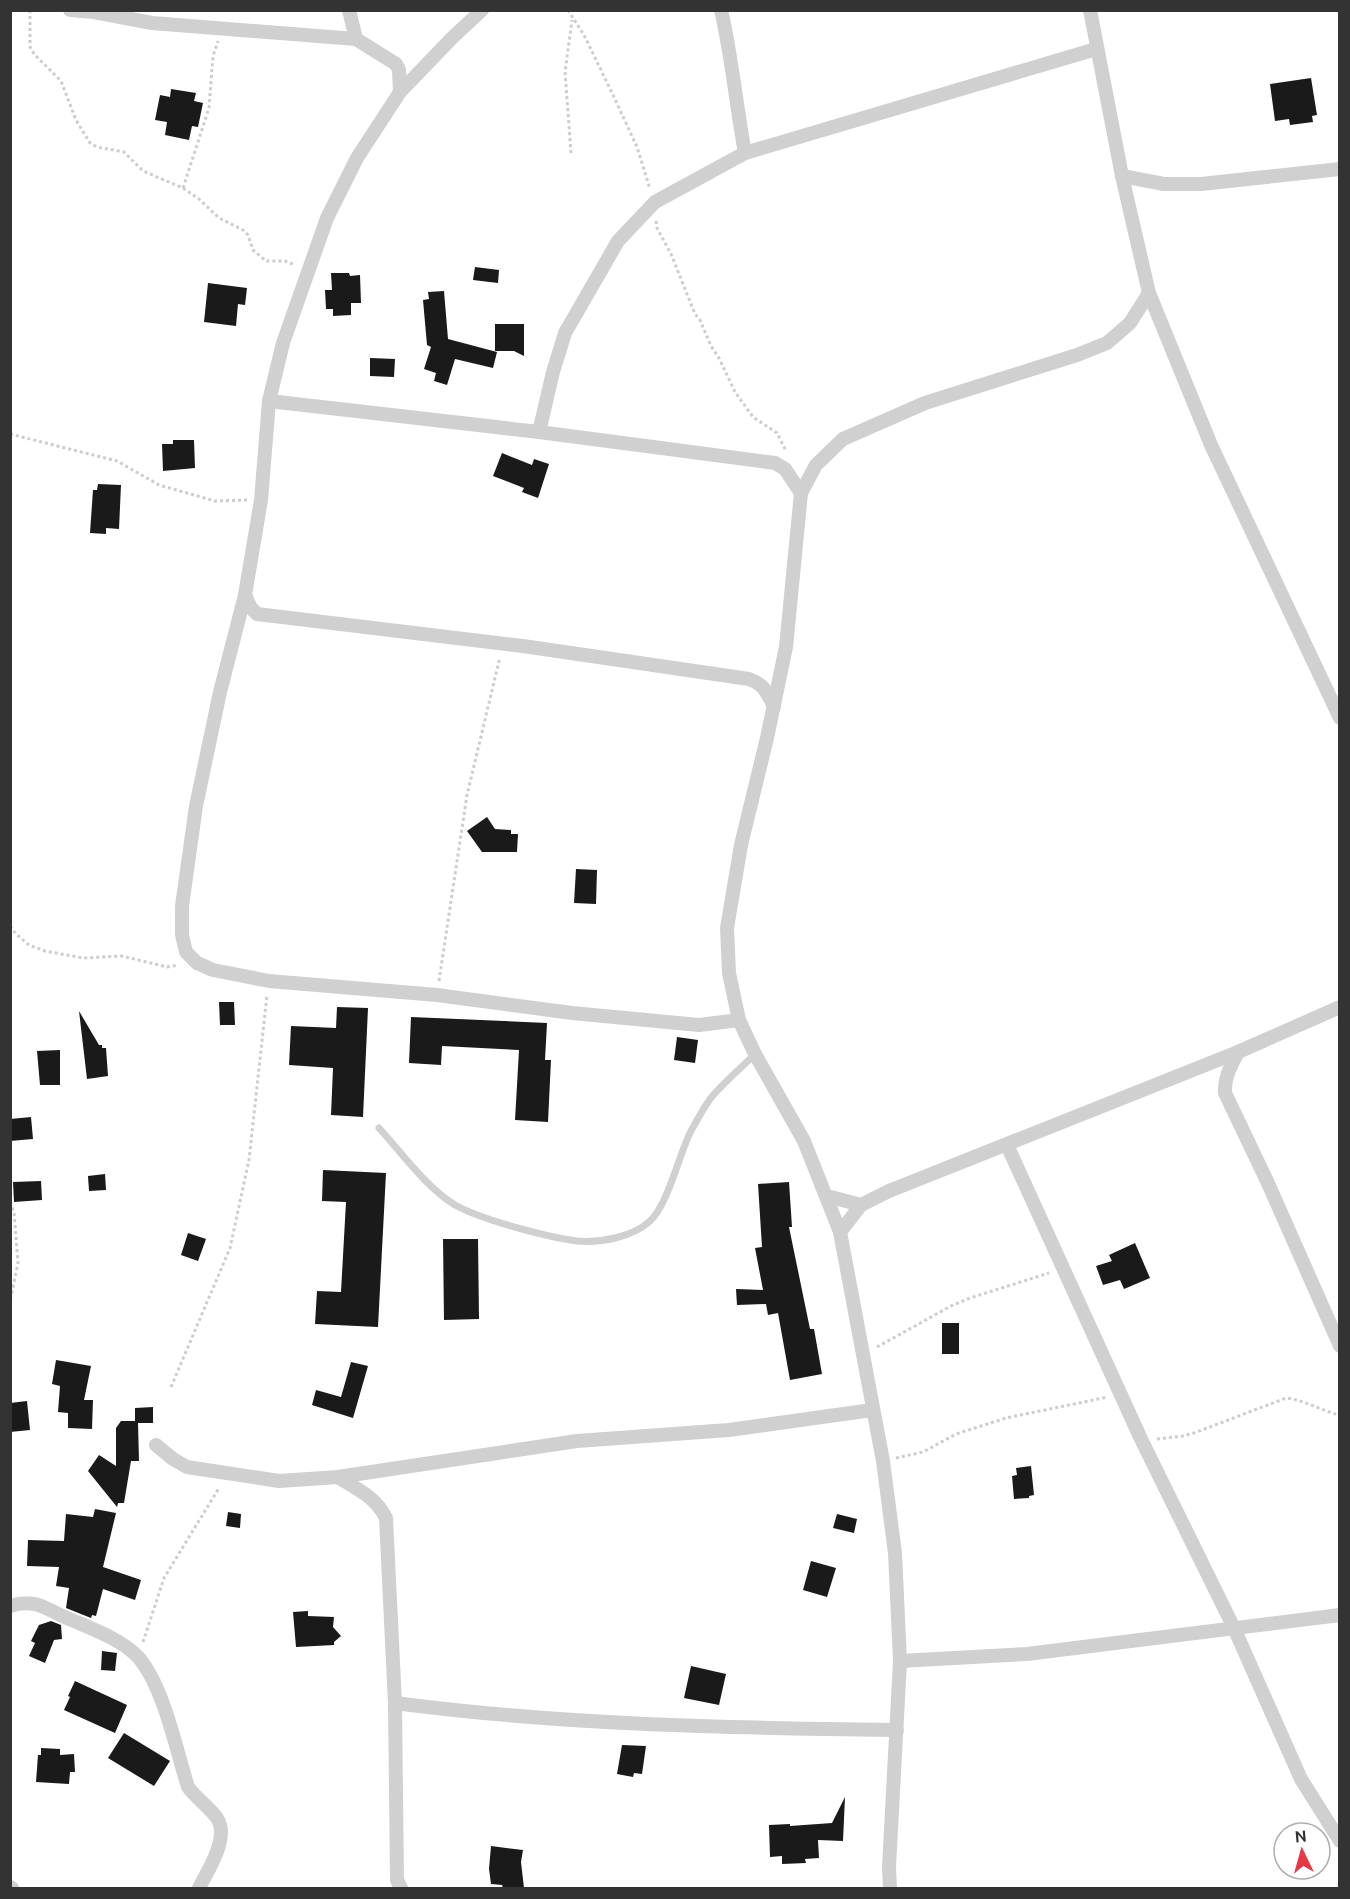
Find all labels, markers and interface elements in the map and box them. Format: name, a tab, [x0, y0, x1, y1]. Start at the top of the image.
north arrow	[1272, 1821, 1332, 1881]
text: N	[1294, 1827, 1307, 1846]

